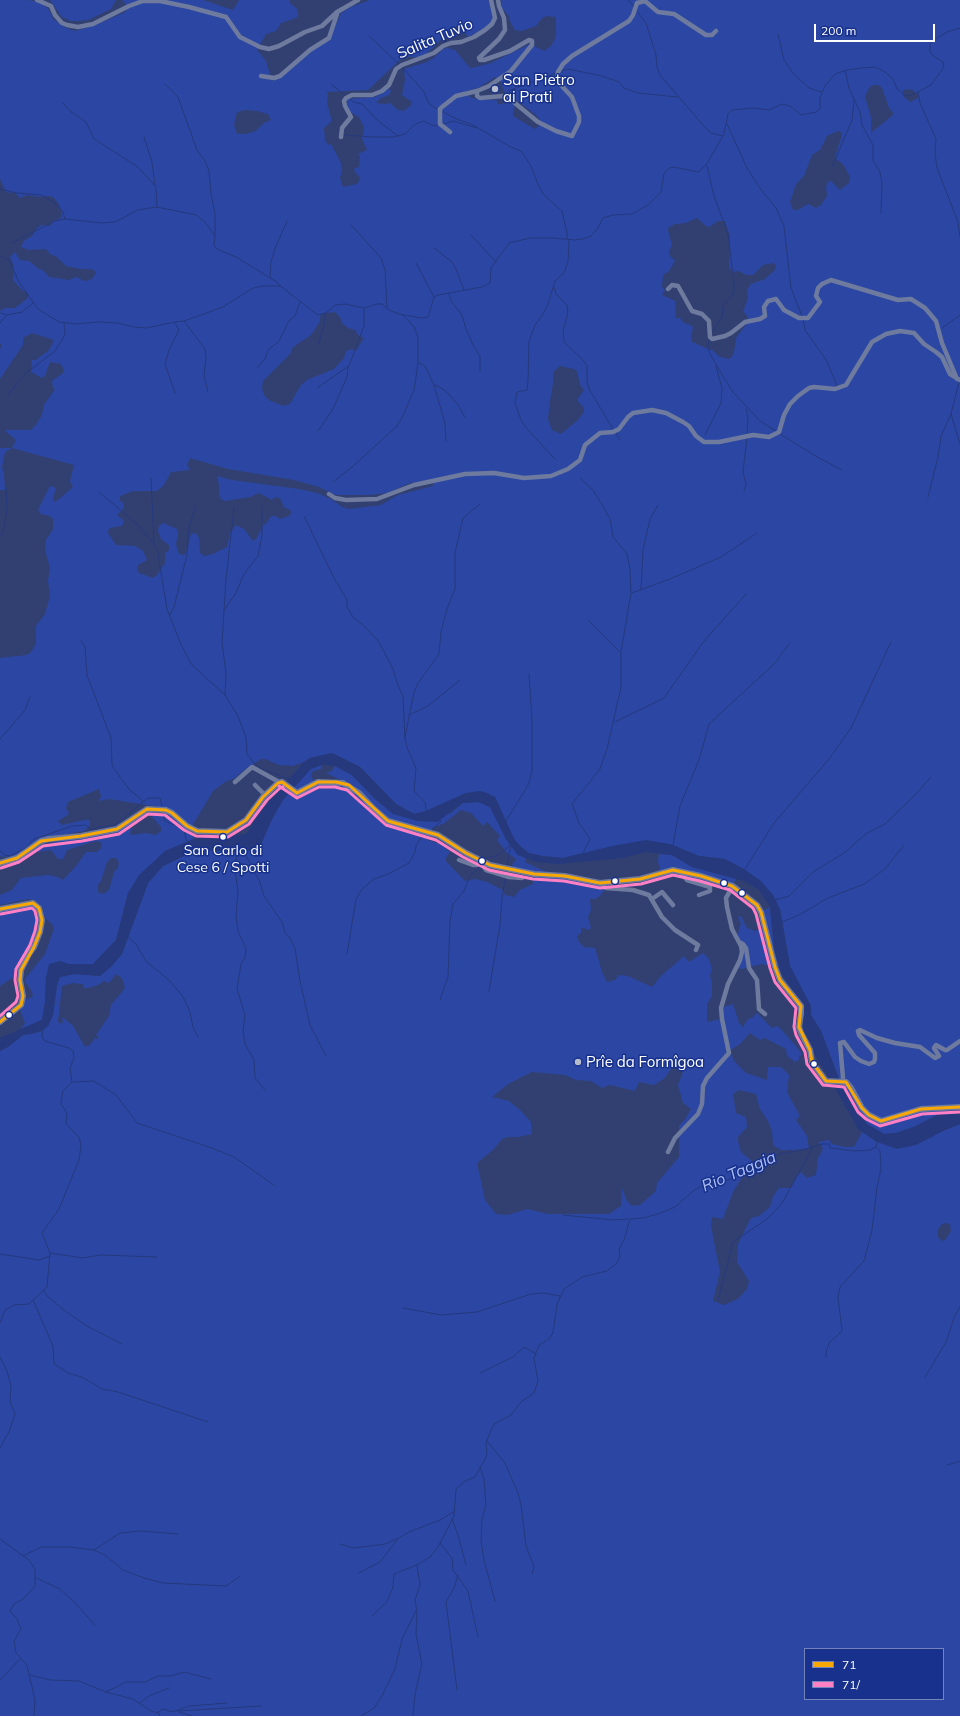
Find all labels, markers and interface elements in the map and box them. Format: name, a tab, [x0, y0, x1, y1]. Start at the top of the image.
street label: Salita Tuvio	[394, 15, 476, 63]
scale bar	[816, 16, 937, 42]
text: 200 m	[821, 23, 856, 38]
place label: San Pietro ai Prati	[503, 71, 575, 106]
marker: San Pietro ai Prati	[490, 84, 500, 94]
marker: San Carlo di Cese 6 / Spotti	[218, 832, 228, 842]
place label: San Carlo di Cese 6 / Spotti	[177, 843, 269, 876]
unlabelled marker	[477, 856, 487, 866]
unlabelled marker	[610, 876, 620, 886]
unlabelled marker	[719, 878, 729, 888]
unlabelled marker	[737, 888, 747, 898]
unlabelled marker	[4, 1010, 14, 1020]
place label: Prîe da Formîgoa	[586, 1053, 704, 1071]
marker: Prîe da Formîgoa	[573, 1057, 583, 1067]
unlabelled marker	[809, 1059, 819, 1069]
water label: Rio Taggia	[699, 1148, 779, 1196]
legend	[804, 1648, 944, 1700]
text: 71	[842, 1657, 856, 1672]
text: 71/	[842, 1677, 860, 1692]

